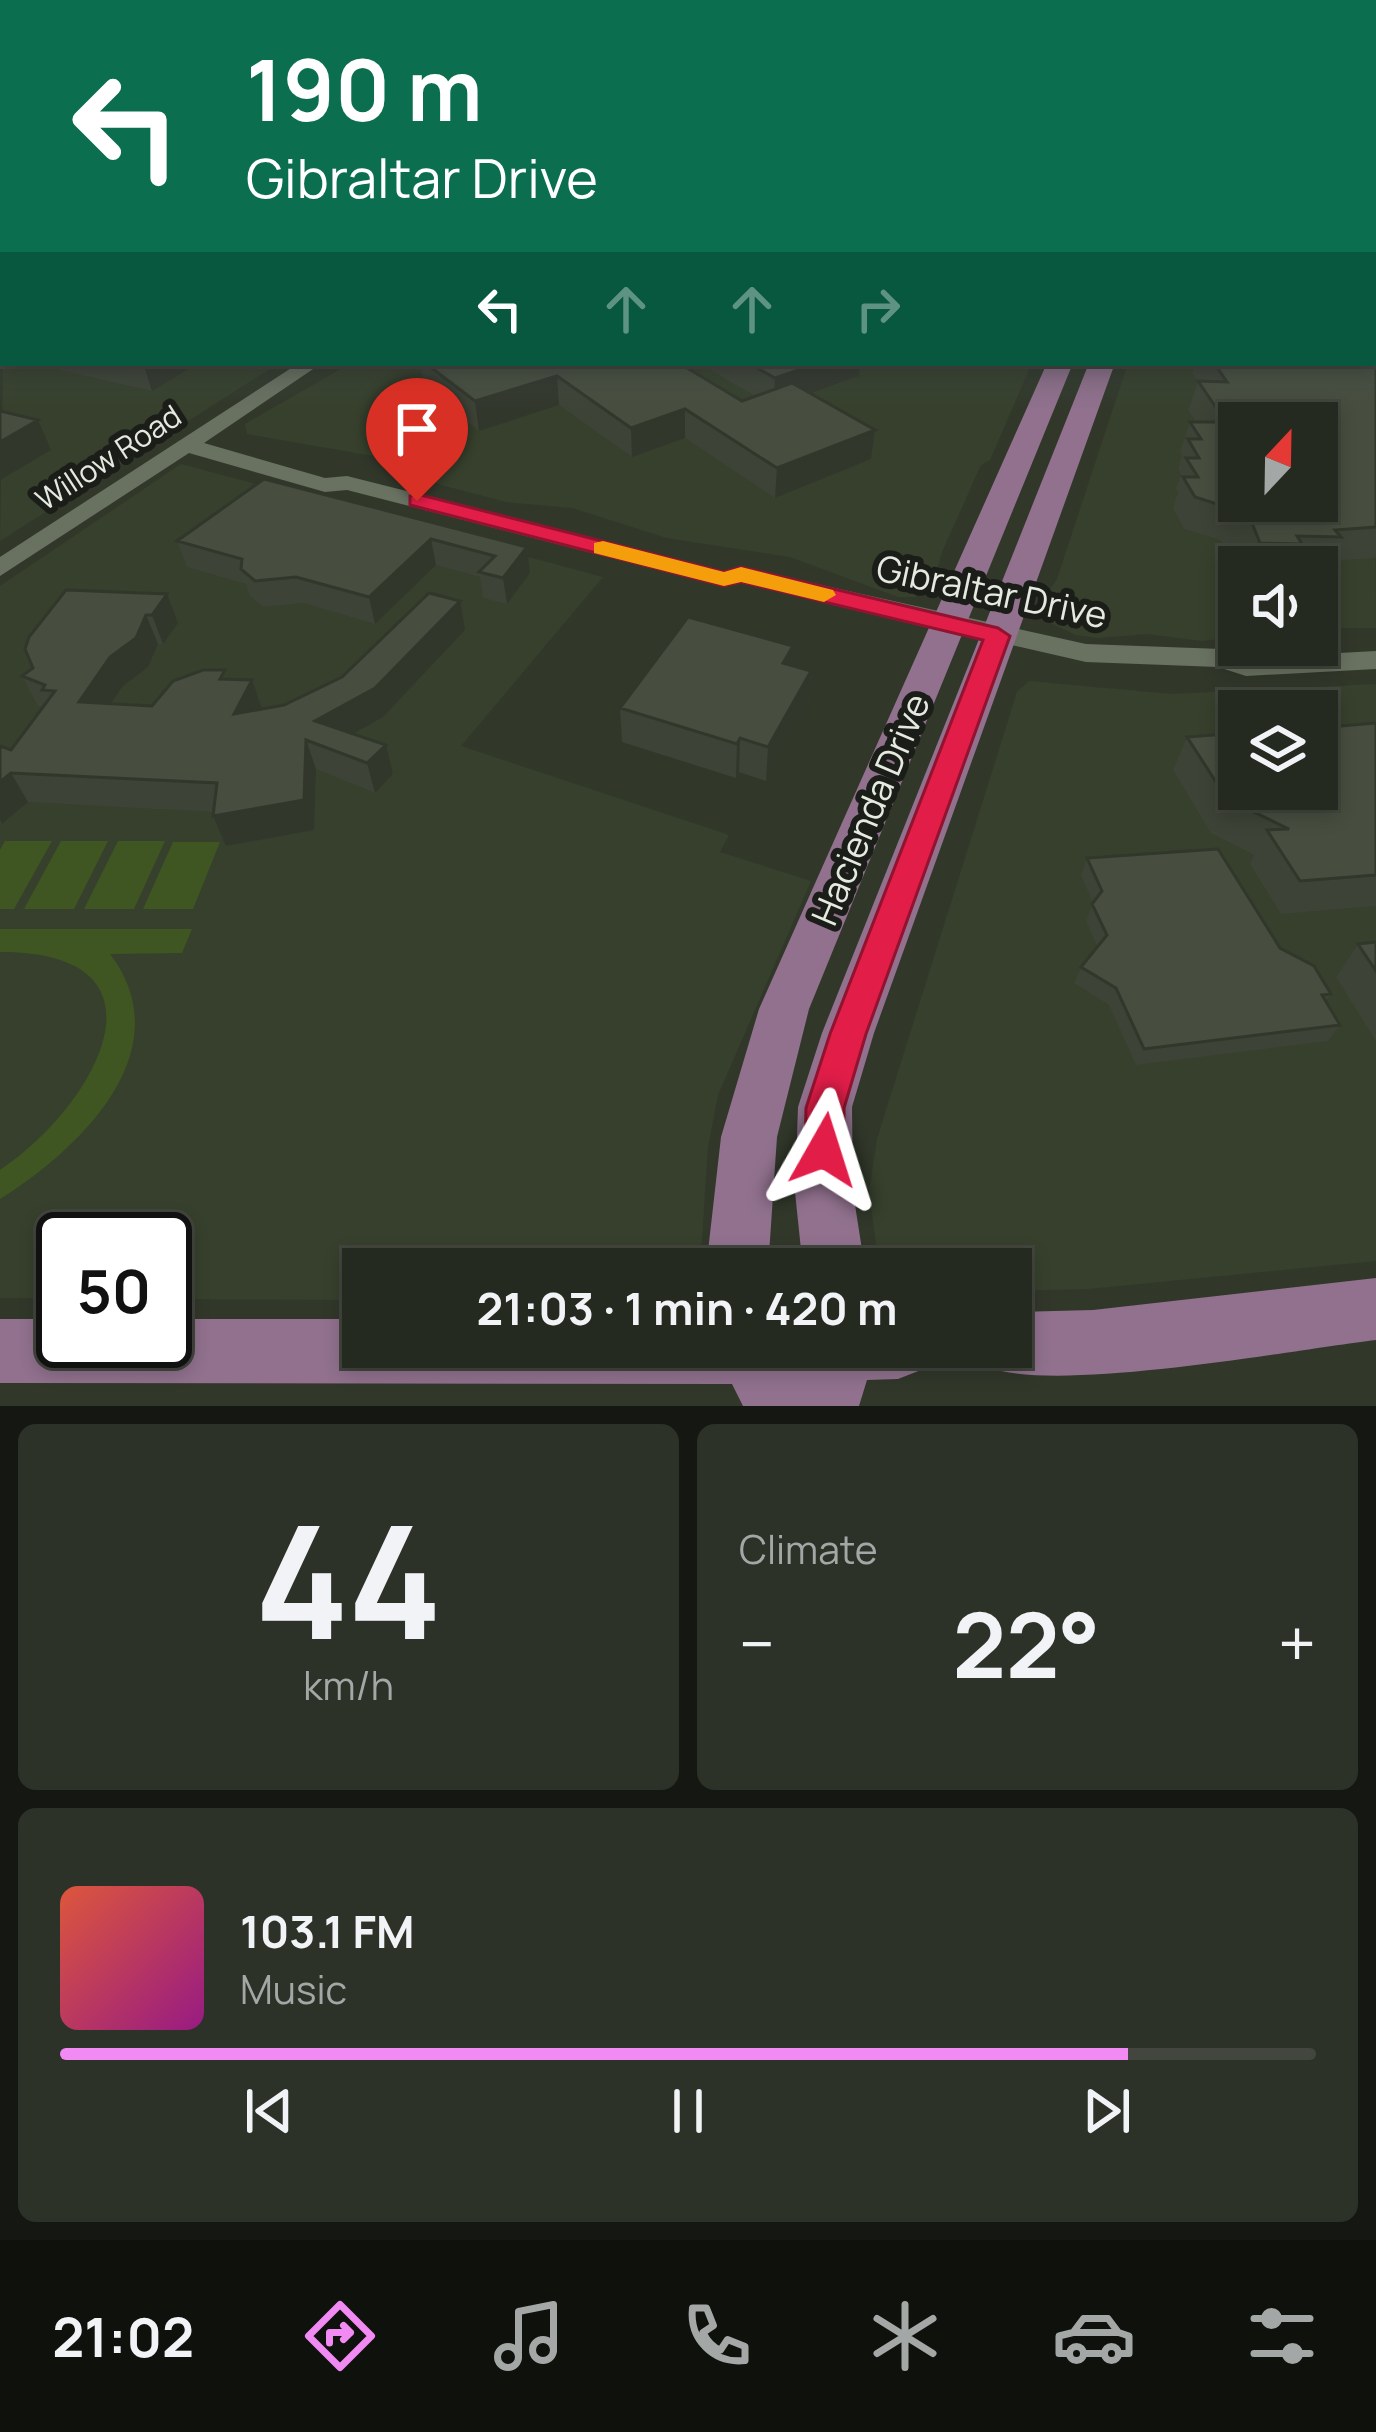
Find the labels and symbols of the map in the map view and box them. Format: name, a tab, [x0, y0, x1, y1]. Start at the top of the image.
pin	[366, 378, 468, 501]
street label: Willow Road	[27, 395, 189, 519]
north arrow	[1218, 402, 1338, 522]
street label: Gibraltar Drive	[872, 543, 1112, 639]
street label: Hacienda Drive	[799, 686, 941, 932]
position arrow	[761, 1087, 887, 1213]
speed limit sign: 50	[36, 1212, 192, 1368]

